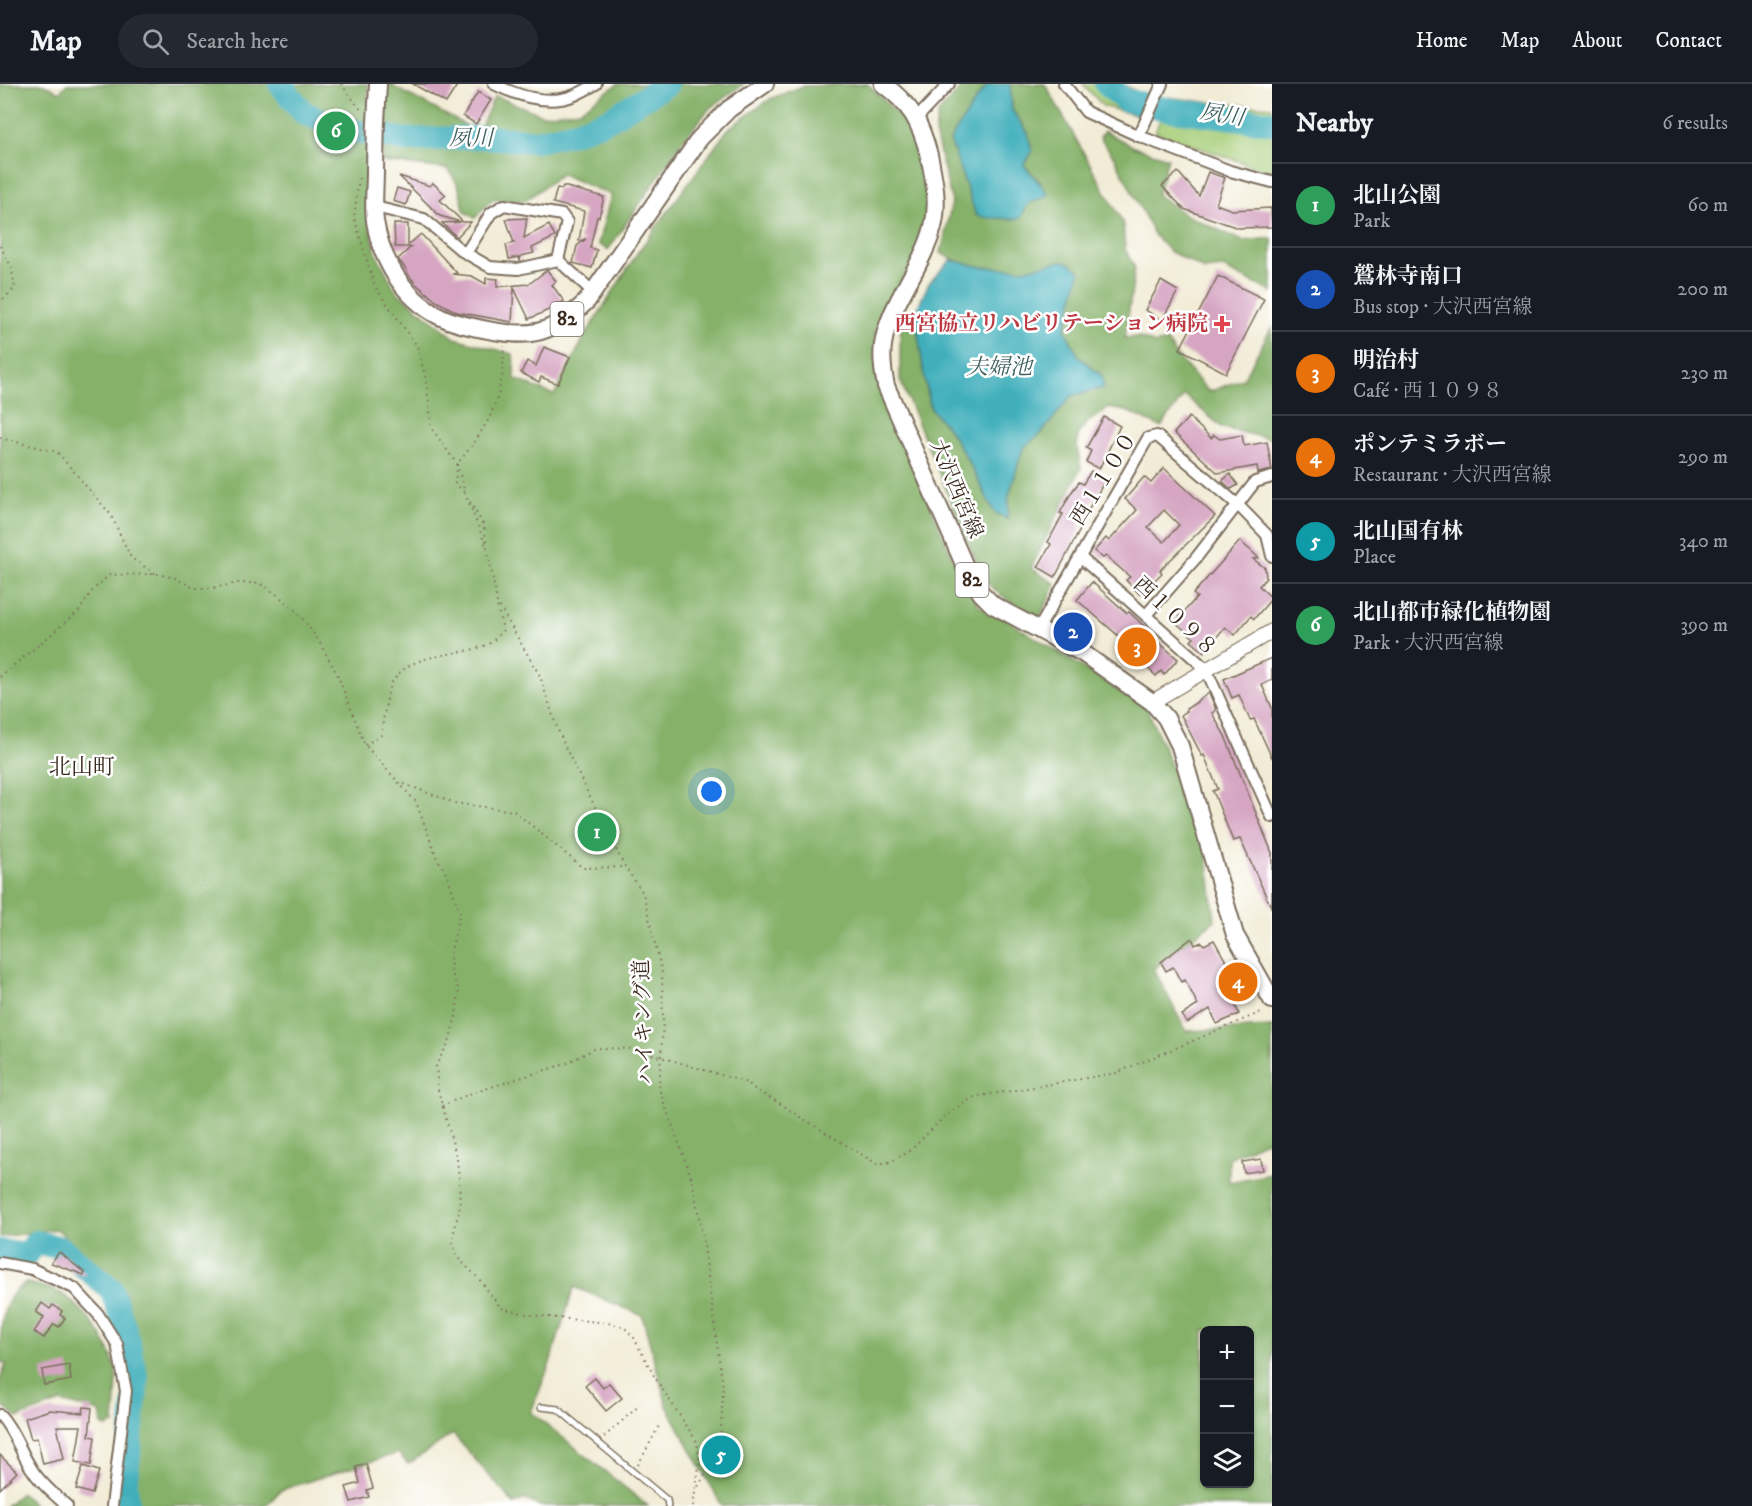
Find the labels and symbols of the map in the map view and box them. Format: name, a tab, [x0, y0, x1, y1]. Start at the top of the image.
water label: 夙川	[1198, 98, 1248, 132]
pin: 6	[316, 108, 356, 154]
water label: 夙川	[449, 125, 495, 152]
road number: 82	[550, 302, 584, 336]
place label: 西宮協立リハビリテーション病院	[895, 311, 1208, 337]
marker: 西宮協立リハビリテーション病院	[1213, 315, 1231, 333]
water label: 夫婦池	[966, 354, 1035, 381]
street label: 西１１００	[1065, 428, 1143, 530]
street label: 大沢西宮線	[924, 436, 988, 542]
road number: 82	[956, 563, 988, 597]
street label: 西１０９８	[1128, 572, 1222, 662]
pin: 2	[1054, 610, 1092, 654]
pin: 3	[1118, 624, 1156, 670]
district label: 北山町	[49, 754, 115, 781]
your location	[697, 777, 726, 806]
pin: 1	[578, 810, 616, 855]
street label: ハイキング道	[629, 959, 659, 1085]
pin: 4	[1218, 960, 1258, 1004]
pin: 5	[702, 1432, 740, 1478]

